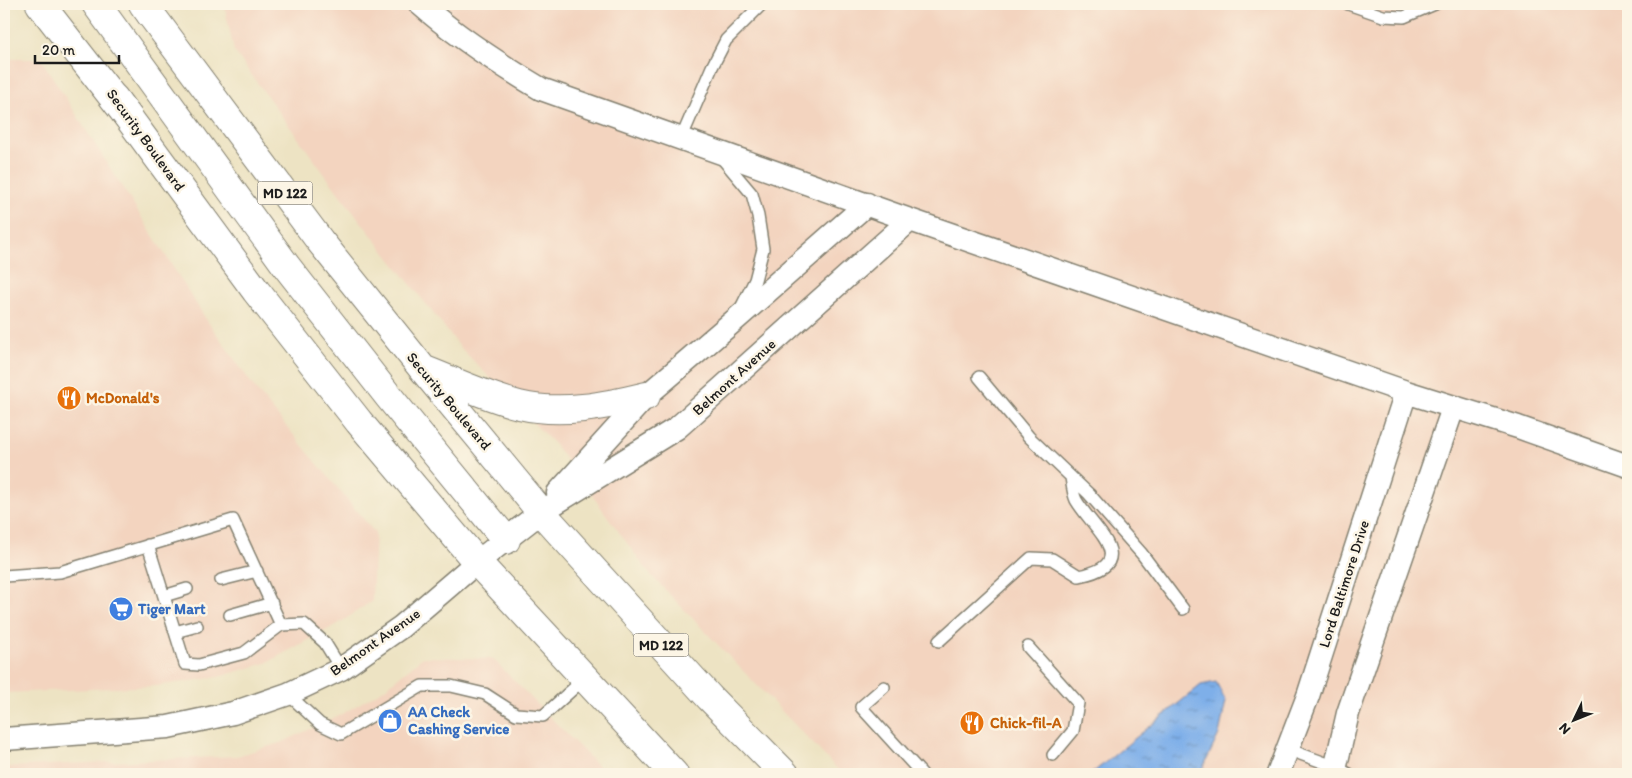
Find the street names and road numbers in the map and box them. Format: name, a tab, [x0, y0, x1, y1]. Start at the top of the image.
street label: Security Boulevard	[103, 85, 189, 195]
road number: MD 122	[258, 182, 312, 204]
street label: Belmont Avenue	[689, 335, 779, 419]
street label: Security Boulevard	[403, 348, 495, 454]
street label: Lord Baltimore Drive	[1315, 518, 1373, 650]
street label: Belmont Avenue	[326, 604, 424, 680]
road number: MD 122	[634, 634, 688, 656]

